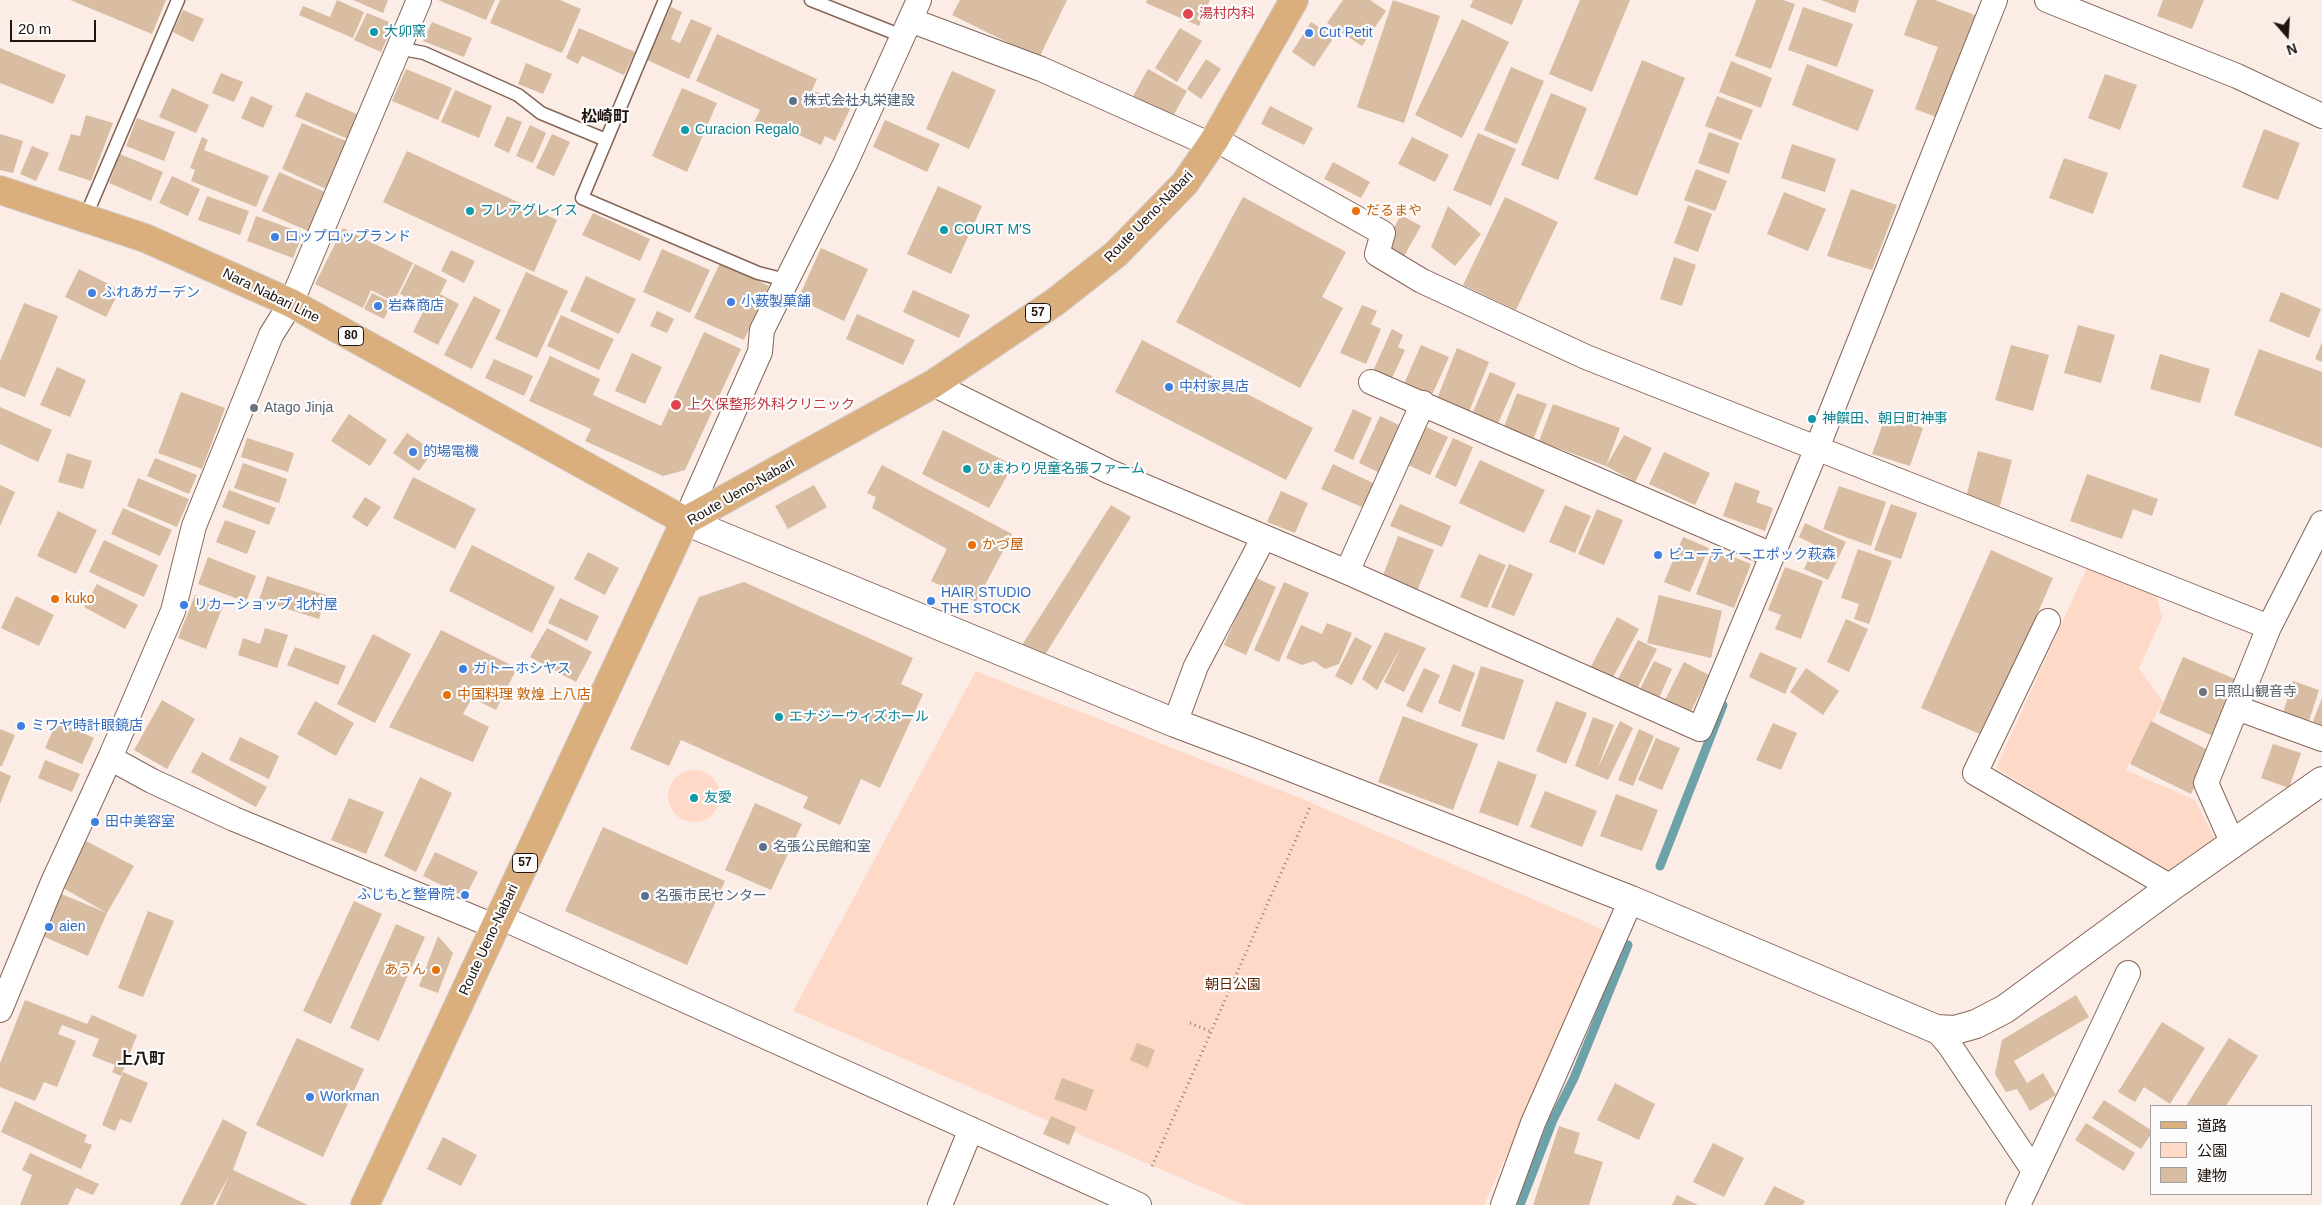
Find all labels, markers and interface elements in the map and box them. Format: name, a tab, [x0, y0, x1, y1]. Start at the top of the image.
place label: 湯村内科	[1199, 6, 1255, 22]
marker: 湯村内科	[1181, 7, 1195, 21]
scale bar	[12, 10, 99, 42]
north arrow	[2262, 10, 2312, 60]
text: 20 m	[18, 20, 51, 37]
place label: 大卯窯	[384, 24, 426, 40]
place label: Cut Petit	[1319, 25, 1373, 41]
marker: 大卯窯	[368, 26, 380, 38]
marker: Cut Petit	[1303, 27, 1315, 39]
text: N	[2284, 40, 2299, 58]
place label: 株式会社丸栄建設	[803, 93, 915, 109]
marker: 株式会社丸栄建設	[787, 95, 799, 107]
district label: 松崎町	[581, 108, 629, 128]
place label: Curacion Regalo	[695, 122, 799, 138]
marker: Curacion Regalo	[679, 124, 691, 136]
street label: Route Ueno-Nabari	[1101, 168, 1197, 266]
place label: フレアグレイス	[480, 203, 578, 219]
place label: だるまや	[1366, 203, 1422, 219]
marker: フレアグレイス	[464, 205, 476, 217]
marker: だるまや	[1350, 205, 1362, 217]
place label: COURT M'S	[954, 222, 1031, 238]
marker: COURT M'S	[938, 224, 950, 236]
place label: ロップロップランド	[285, 229, 411, 245]
marker: ロップロップランド	[269, 231, 281, 243]
street label: Nara Nabari Line	[220, 265, 322, 327]
place label: ふれあガーデン	[102, 285, 200, 301]
marker: ふれあガーデン	[86, 287, 98, 299]
place label: 小薮製菓舗	[741, 294, 811, 310]
marker: 小薮製菓舗	[725, 296, 737, 308]
place label: 岩森商店	[388, 298, 444, 314]
marker: 岩森商店	[372, 300, 384, 312]
road number: 57	[1026, 304, 1050, 322]
road number: 80	[338, 326, 364, 346]
place label: 中村家具店	[1179, 379, 1249, 395]
marker: 中村家具店	[1163, 381, 1175, 393]
place label: 上久保整形外科クリニック	[687, 397, 855, 413]
marker: 上久保整形外科クリニック	[669, 398, 683, 412]
place label: Atago Jinja	[264, 400, 333, 416]
marker: Atago Jinja	[248, 402, 260, 414]
place label: 神饌田、朝日町神事	[1822, 411, 1948, 427]
marker: 神饌田、朝日町神事	[1806, 413, 1818, 425]
place label: 的場電機	[423, 444, 479, 460]
marker: 的場電機	[407, 446, 419, 458]
street label: Route Ueno-Nabari	[685, 455, 797, 529]
place label: ひまわり児童名張ファーム	[977, 461, 1145, 477]
marker: ひまわり児童名張ファーム	[961, 463, 973, 475]
place label: かづ屋	[982, 537, 1024, 553]
marker: かづ屋	[966, 539, 978, 551]
place label: ビューティーエポック萩森	[1668, 547, 1836, 563]
marker: ビューティーエポック萩森	[1652, 549, 1664, 561]
place label: HAIR STUDIO THE STOCK	[941, 585, 1031, 618]
place label: kuko	[65, 591, 95, 607]
marker: kuko	[49, 593, 61, 605]
marker: HAIR STUDIO THE STOCK	[925, 595, 937, 607]
place label: リカーショップ 北村屋	[194, 597, 338, 613]
marker: リカーショップ 北村屋	[178, 599, 190, 611]
place label: ガトーホシヤス	[473, 661, 571, 677]
marker: ガトーホシヤス	[457, 663, 469, 675]
place label: 日照山観音寺	[2213, 684, 2297, 700]
marker: 日照山観音寺	[2197, 686, 2209, 698]
place label: 中国料理 敦煌 上八店	[457, 687, 591, 703]
marker: 中国料理 敦煌 上八店	[441, 689, 453, 701]
place label: エナジーウィズホール	[789, 709, 929, 725]
marker: エナジーウィズホール	[773, 711, 785, 723]
place label: ミワヤ時計眼鏡店	[31, 718, 143, 734]
marker: ミワヤ時計眼鏡店	[15, 720, 27, 732]
place label: 友愛	[704, 790, 732, 806]
marker: 友愛	[688, 792, 700, 804]
place label: 田中美容室	[105, 814, 175, 830]
marker: 田中美容室	[89, 816, 101, 828]
place label: 名張公民館和室	[773, 839, 871, 855]
marker: 名張公民館和室	[757, 841, 769, 853]
road number: 57	[512, 854, 538, 872]
street label: Route Ueno-Nabari	[456, 882, 522, 998]
place label: ふじもと整骨院	[357, 887, 455, 903]
place label: 名張市民センター	[655, 888, 767, 904]
marker: ふじもと整骨院	[459, 889, 471, 901]
marker: 名張市民センター	[639, 890, 651, 902]
place label: aien	[59, 919, 85, 935]
marker: aien	[43, 921, 55, 933]
place label: あうん	[384, 962, 426, 978]
marker: あうん	[430, 964, 442, 976]
park label: 朝日公園	[1205, 977, 1261, 993]
district label: 上八町	[117, 1050, 165, 1070]
place label: Workman	[320, 1089, 380, 1105]
marker: Workman	[304, 1091, 316, 1103]
legend	[2150, 1105, 2312, 1195]
text: 道路	[2197, 1117, 2227, 1134]
text: 公園	[2197, 1142, 2227, 1159]
text: 建物	[2197, 1167, 2227, 1184]

